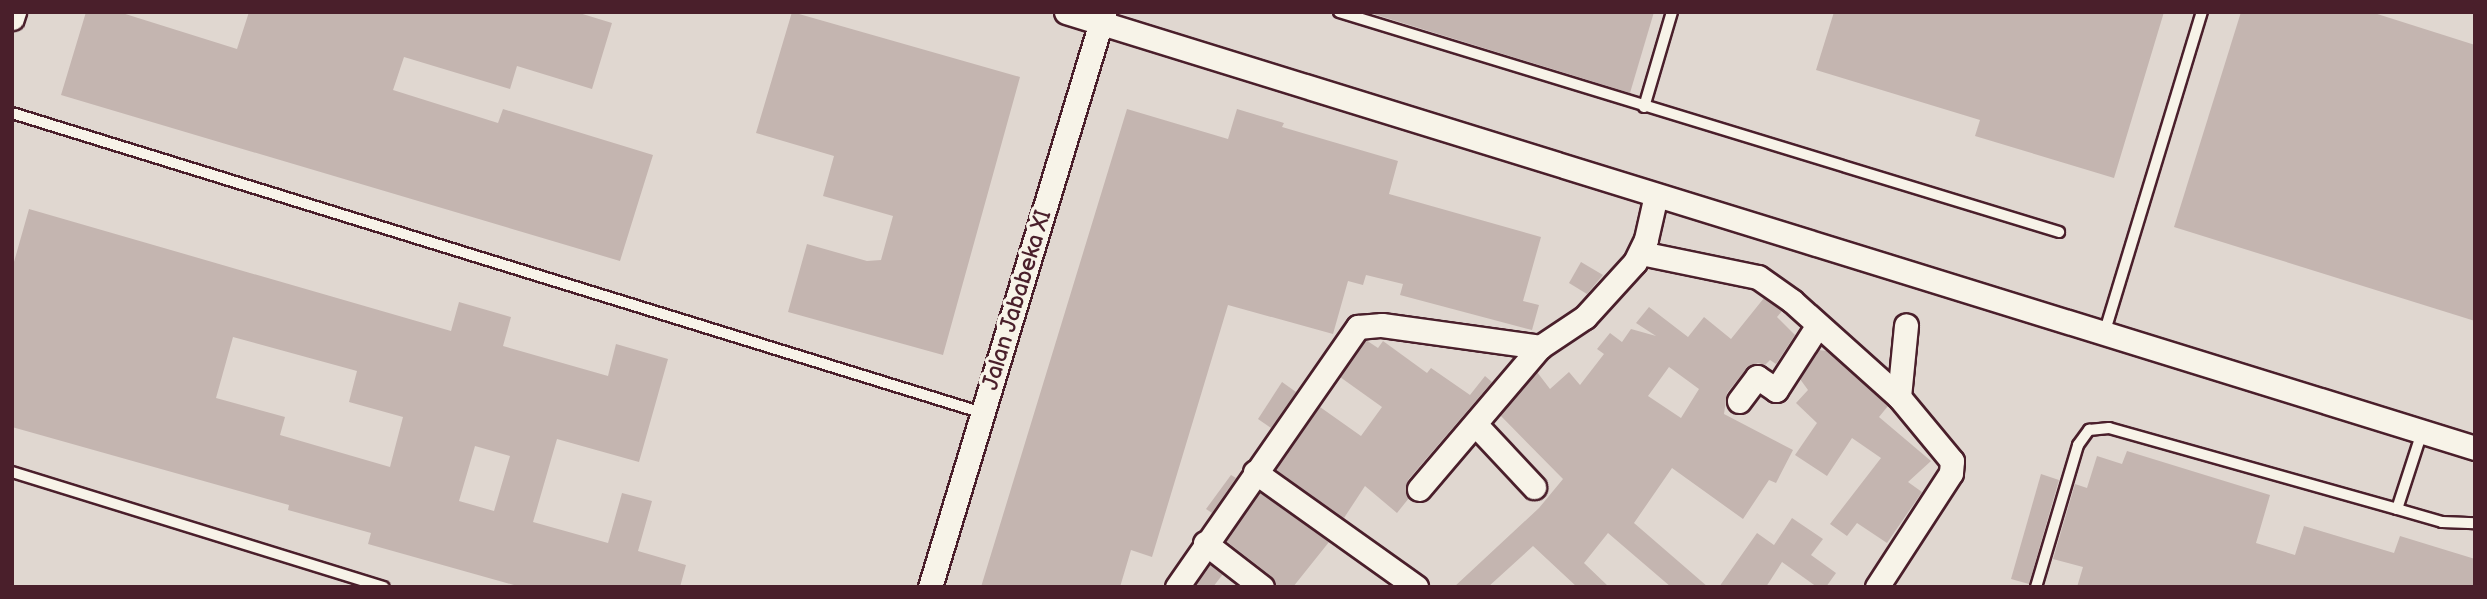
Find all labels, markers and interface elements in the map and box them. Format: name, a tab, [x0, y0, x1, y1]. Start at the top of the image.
street label: Jalan Jababeka XI	[976, 206, 1058, 394]

